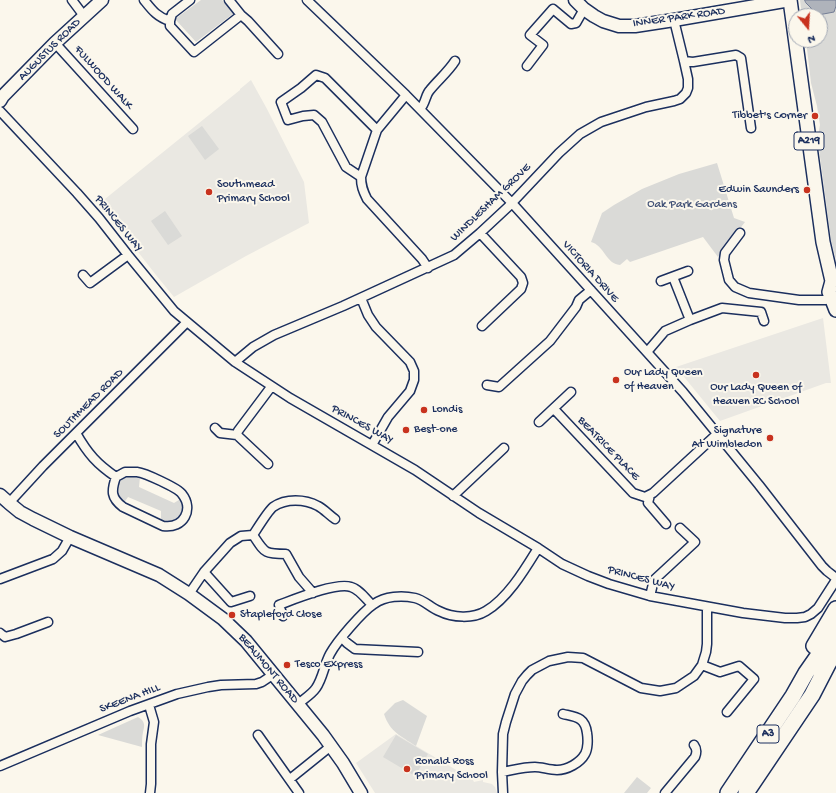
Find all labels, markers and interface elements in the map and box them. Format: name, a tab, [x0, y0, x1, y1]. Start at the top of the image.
street label: INNER PARK ROAD	[632, 4, 726, 32]
north arrow	[788, 8, 828, 48]
street label: AUGUSTUS ROAD	[16, 16, 84, 84]
text: N	[806, 32, 817, 45]
street label: FULWOOD WALK	[71, 43, 135, 113]
place label: Tibbet's Corner	[733, 109, 807, 123]
marker: Tibbet's Corner	[810, 111, 820, 121]
road number: A219	[794, 132, 824, 150]
street label: WINDLESHAM GROVE	[448, 161, 534, 245]
place label: Southmead Primary School	[217, 178, 290, 206]
place label: Edwin Saunders	[719, 183, 799, 197]
marker: Edwin Saunders	[802, 185, 812, 195]
marker: Southmead Primary School	[204, 187, 214, 197]
street label: PRINCES WAY	[91, 193, 145, 255]
park label: Oak Park Gardens	[647, 198, 737, 212]
street label: VICTORIA DRIVE	[559, 238, 621, 306]
street label: SOUTHMEAD ROAD	[51, 366, 127, 442]
place label: Our Lady Queen of Heaven	[624, 366, 703, 394]
marker: Our Lady Queen of Heaven RC School	[751, 370, 761, 380]
marker: Our Lady Queen of Heaven	[611, 375, 621, 385]
place label: Our Lady Queen of Heaven RC School	[710, 381, 802, 409]
street label: PRINCES WAY	[328, 402, 396, 448]
place label: Londis	[432, 403, 462, 417]
marker: Londis	[419, 405, 429, 415]
street label: BEATRICE PLACE	[574, 414, 642, 484]
place label: Best-one	[414, 423, 458, 437]
place label: Signature At Wimbledon	[692, 424, 762, 452]
marker: Best-one	[401, 425, 411, 435]
marker: Signature At Wimbledon	[765, 433, 775, 443]
street label: PRINCES WAY	[606, 563, 676, 595]
place label: Stapleford Close	[240, 608, 322, 622]
marker: Stapleford Close	[227, 610, 237, 620]
street label: BEAUMONT ROAD	[235, 631, 301, 707]
place label: Tesco Express	[295, 658, 362, 672]
marker: Tesco Express	[282, 660, 292, 670]
street label: SKEENA HILL	[98, 681, 162, 717]
road number: A3	[757, 725, 779, 743]
place label: Ronald Ross Primary School	[415, 755, 488, 783]
marker: Ronald Ross Primary School	[402, 764, 412, 774]

